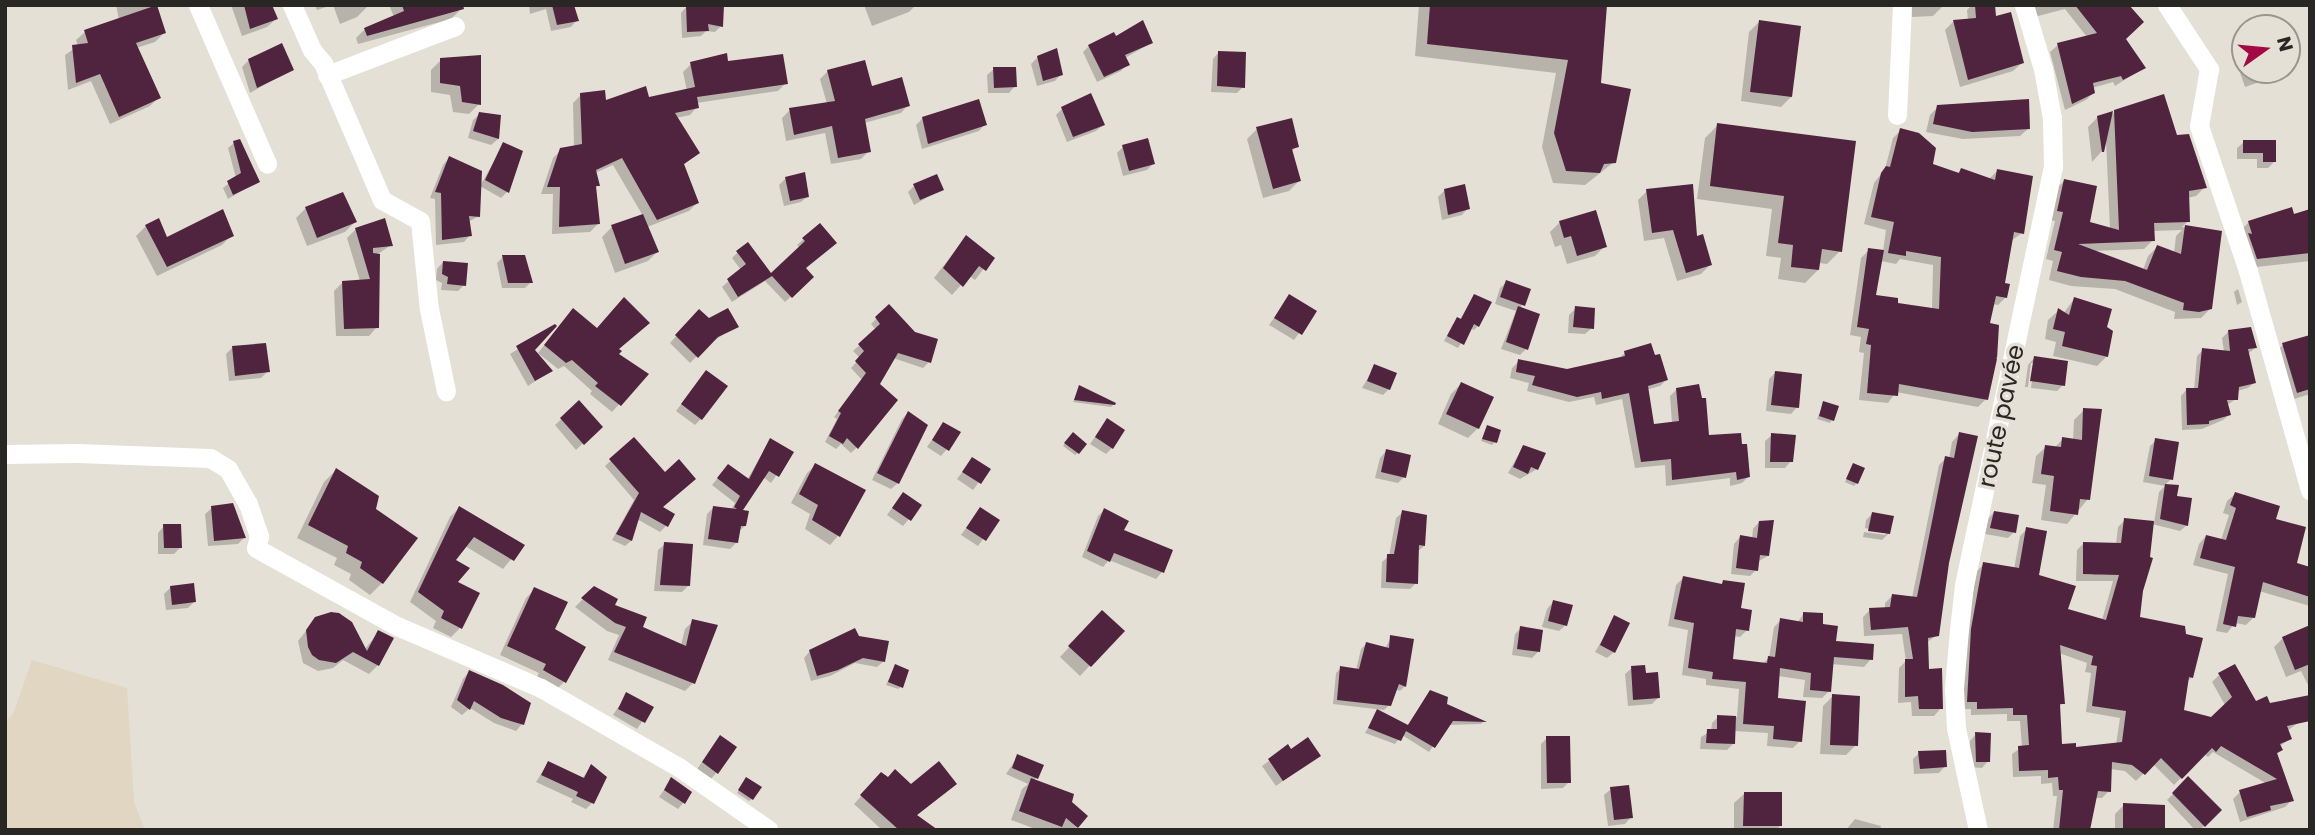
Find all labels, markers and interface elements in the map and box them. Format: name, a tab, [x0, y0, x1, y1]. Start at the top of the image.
north arrow	[2231, 14, 2301, 84]
text: N	[2270, 34, 2300, 54]
street label: route pavée	[1972, 342, 2030, 490]

